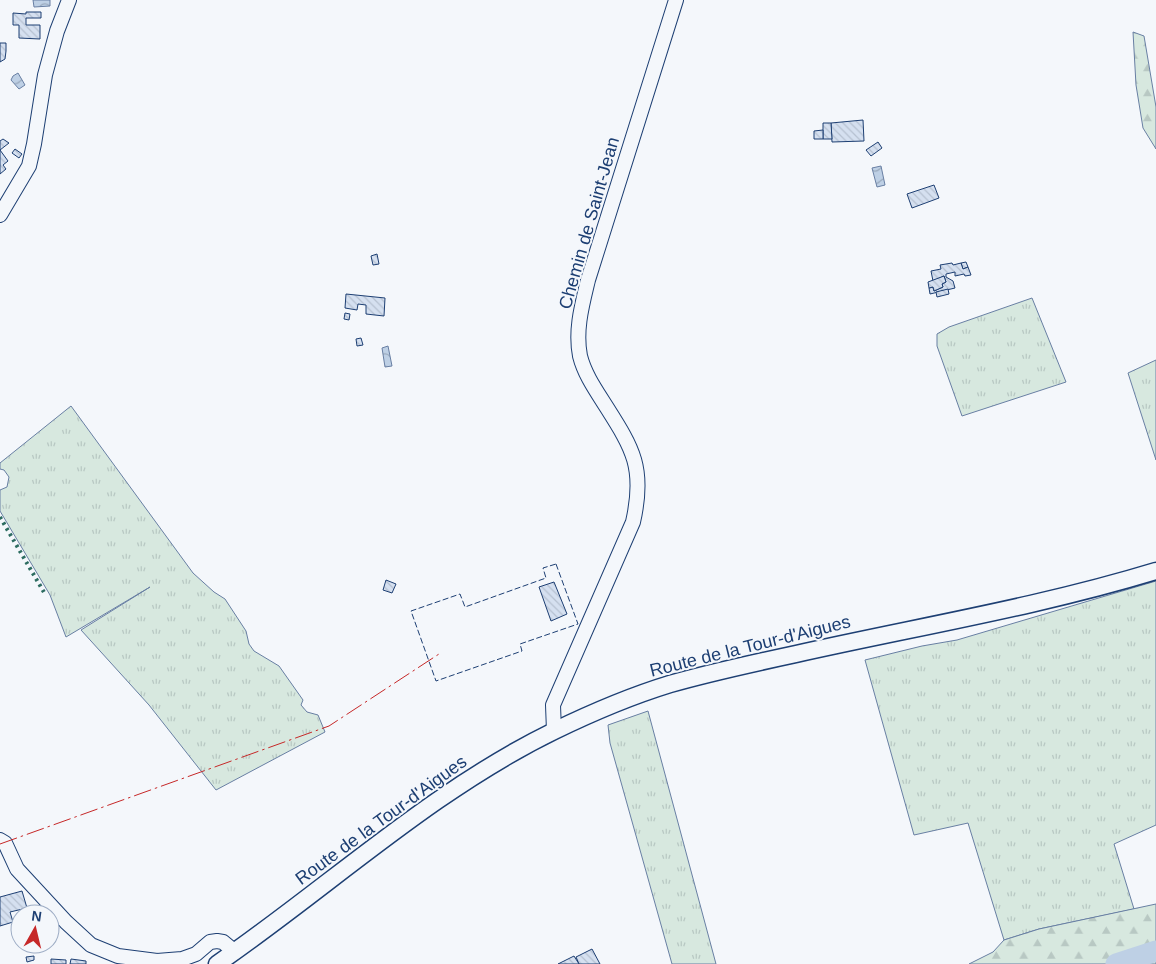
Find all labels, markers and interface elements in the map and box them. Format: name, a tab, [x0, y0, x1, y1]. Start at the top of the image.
street label: Chemin de Saint-Jean	[555, 135, 623, 311]
street label: Route de la Tour-d'Aigues	[648, 611, 852, 681]
street label: Route de la Tour-d'Aigues	[292, 751, 470, 889]
north arrow	[10, 904, 60, 954]
text: N	[31, 907, 43, 925]

